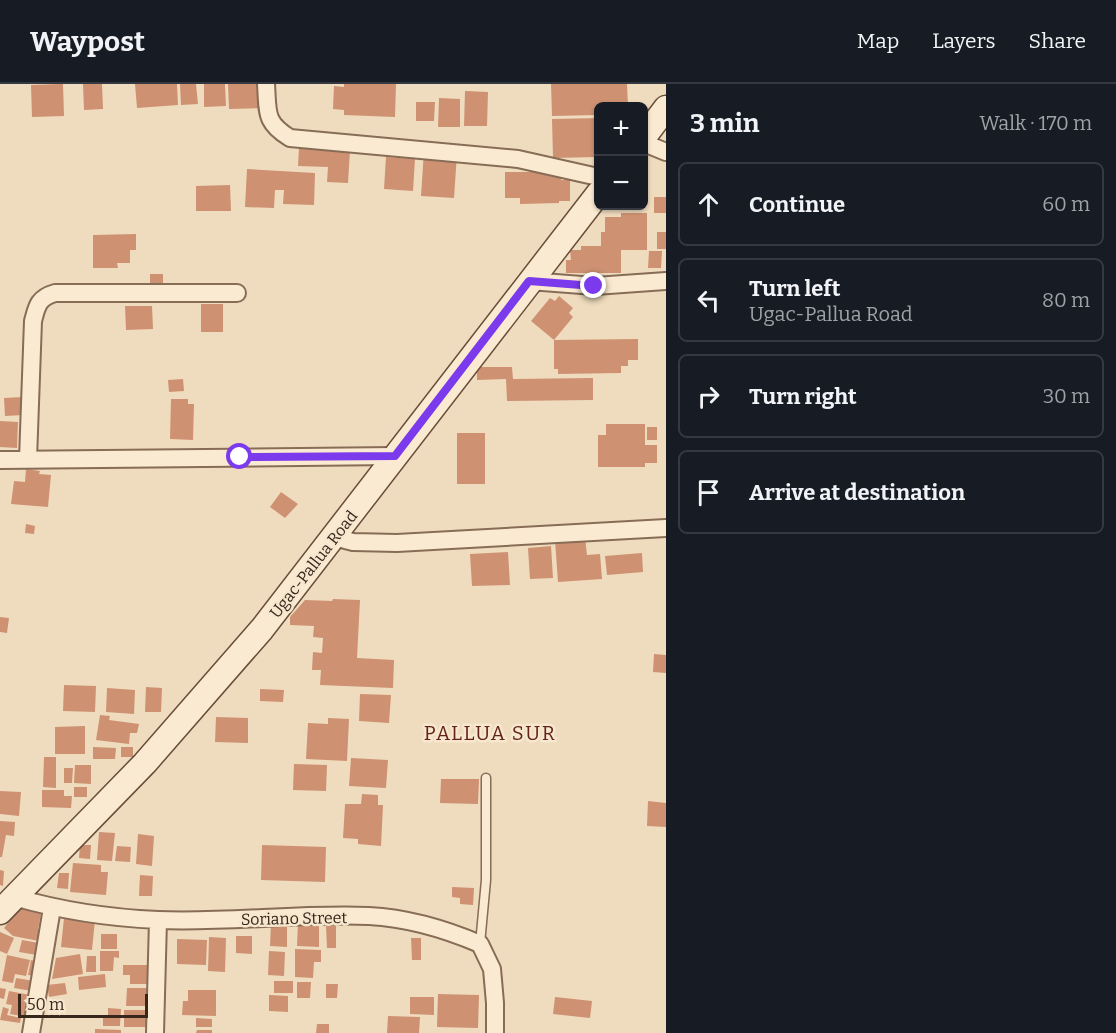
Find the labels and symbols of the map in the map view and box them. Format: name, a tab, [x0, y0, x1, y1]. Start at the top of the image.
route end	[580, 272, 606, 298]
route start	[226, 443, 252, 469]
street label: Ugac-Pallua Road	[266, 506, 362, 622]
district label: PALLUA SUR	[424, 721, 556, 745]
street label: Soriano Street	[241, 908, 348, 929]
scale bar	[18, 991, 148, 1018]

